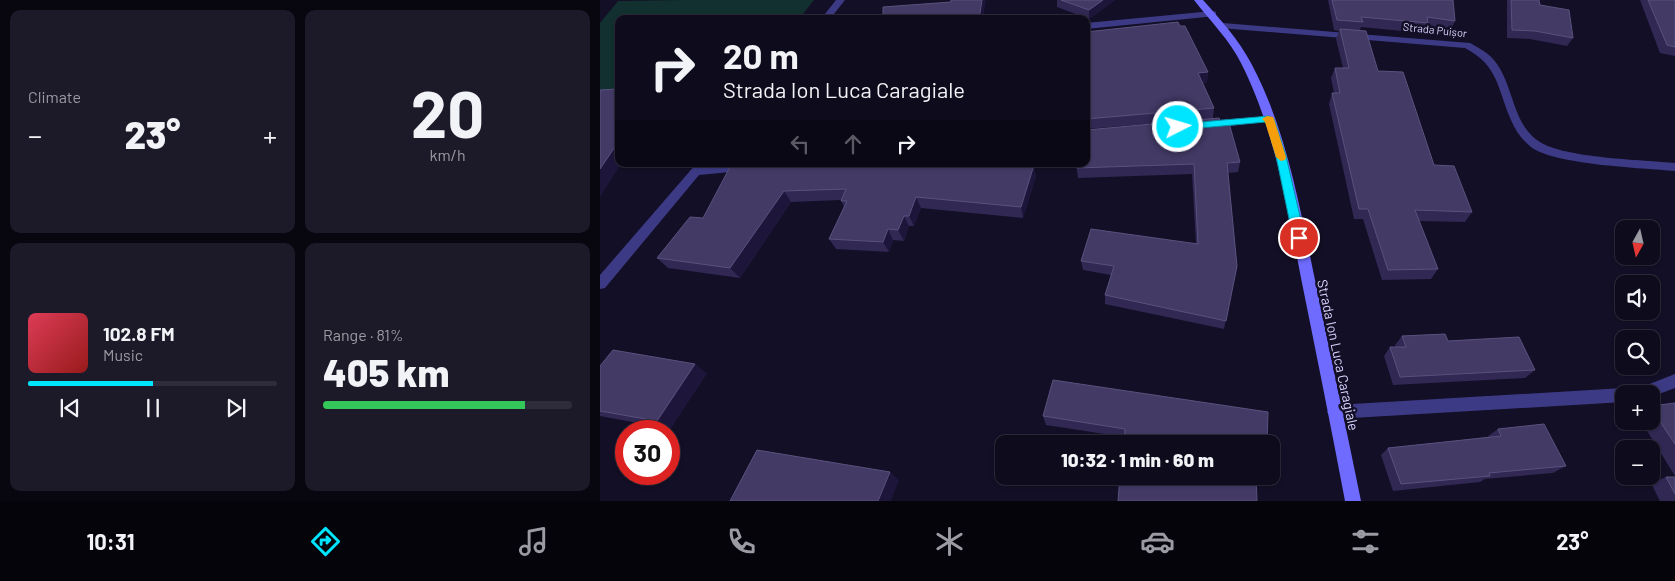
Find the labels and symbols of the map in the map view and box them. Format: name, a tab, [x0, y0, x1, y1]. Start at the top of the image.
street label: Strada Puișor	[1402, 20, 1468, 39]
position arrow	[1151, 100, 1203, 152]
pin	[1278, 217, 1320, 259]
north arrow	[1615, 220, 1660, 265]
street label: Strada Ion Luca Caragiale	[1314, 278, 1363, 432]
speed limit sign: 30	[615, 420, 680, 485]

